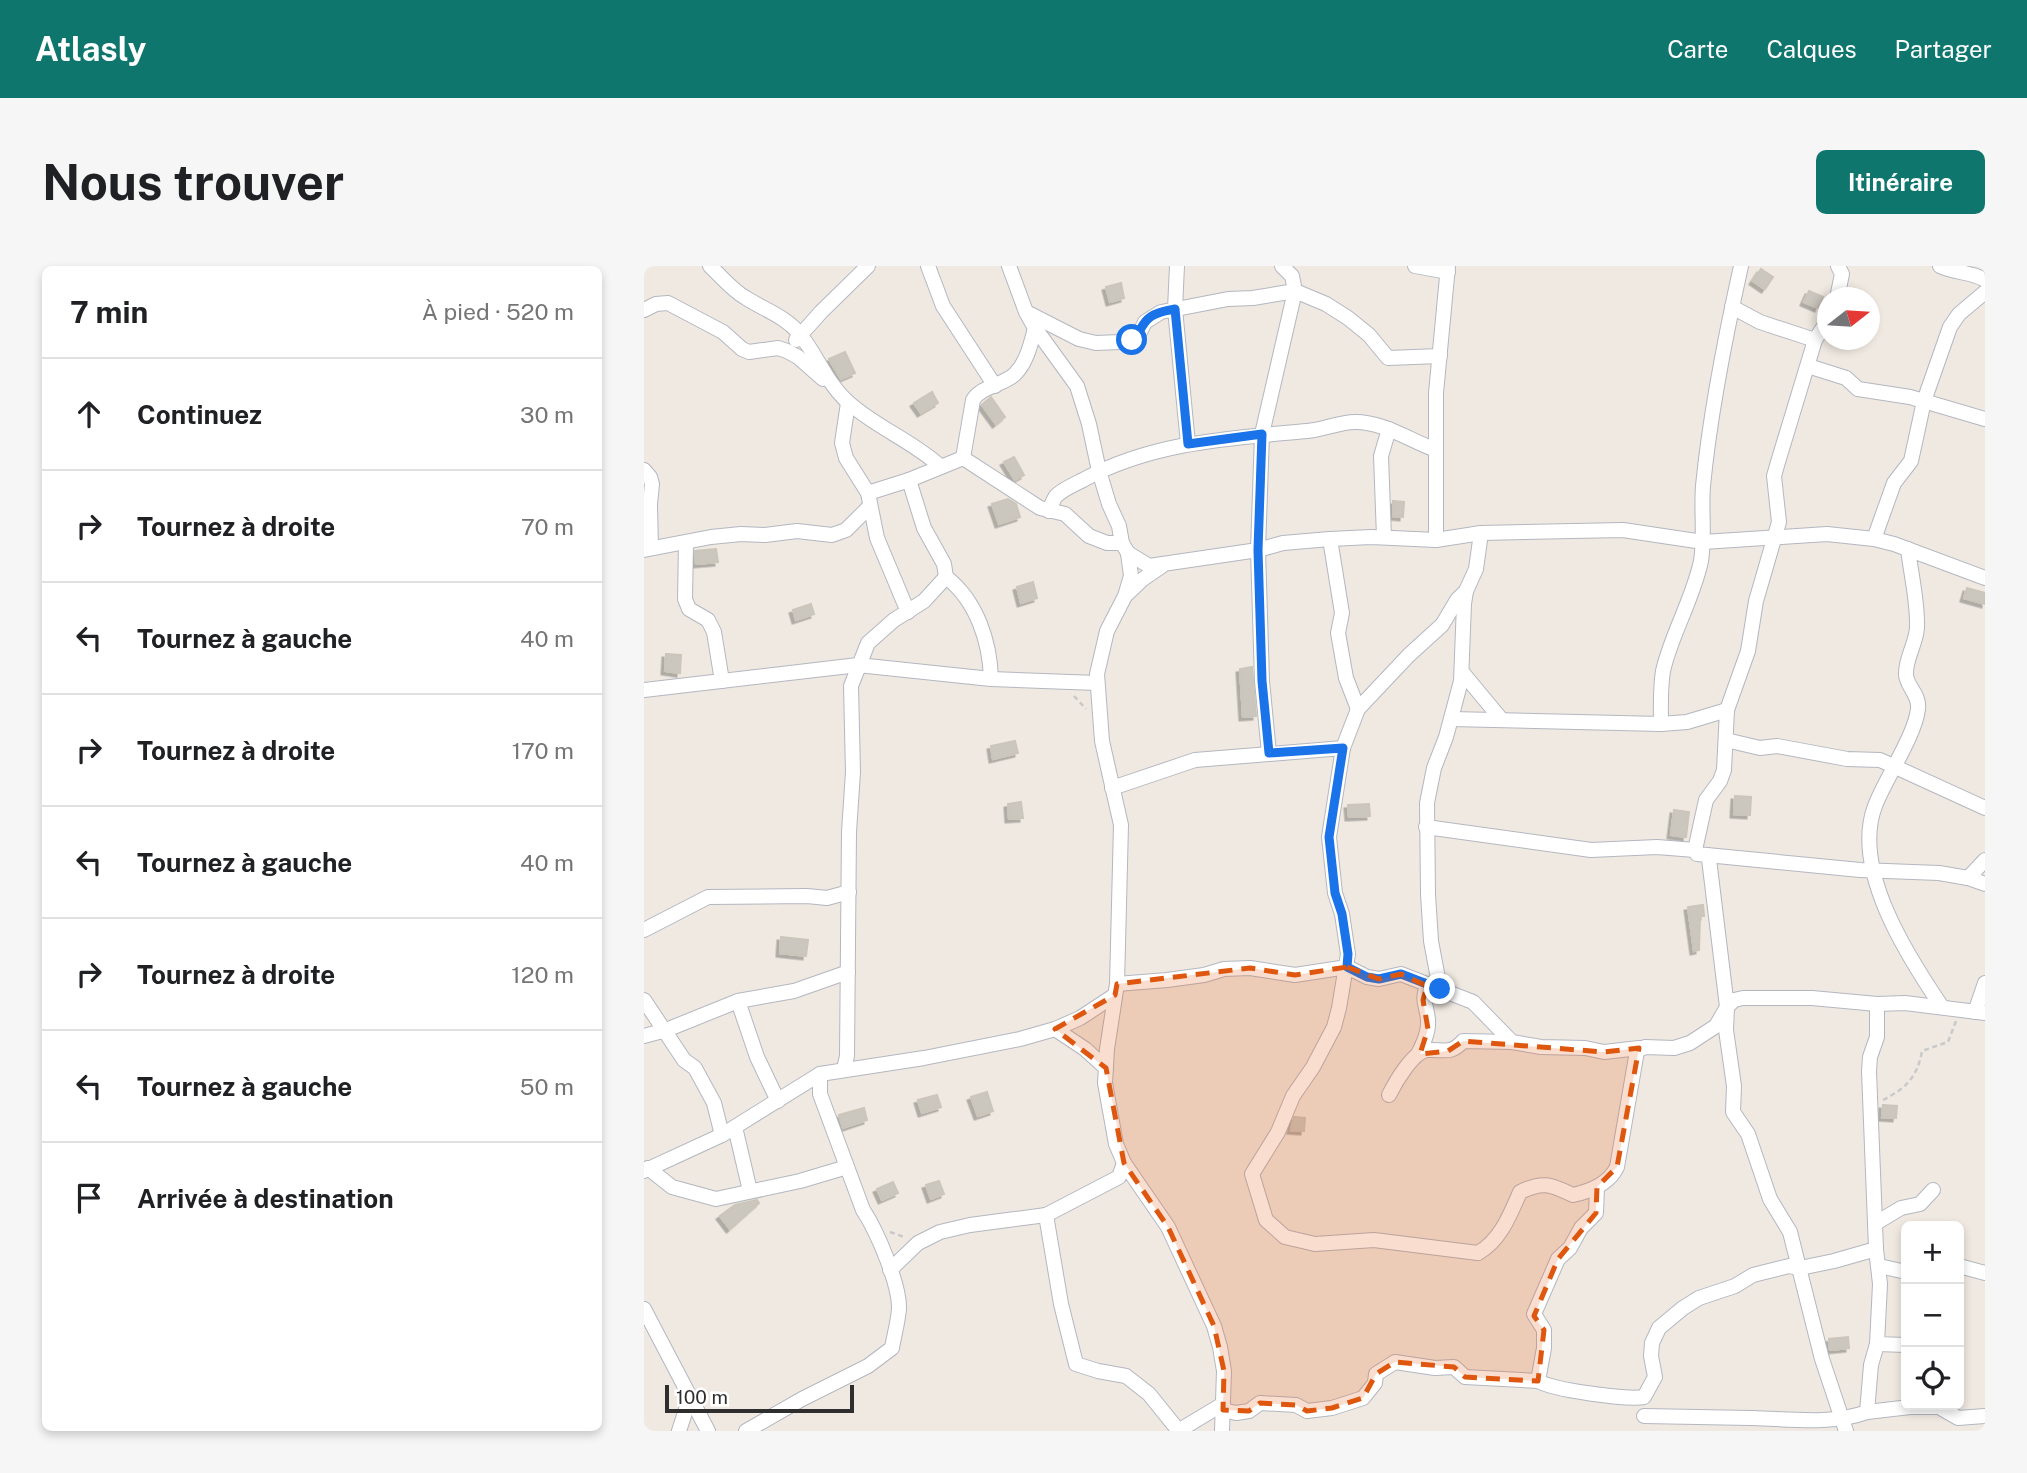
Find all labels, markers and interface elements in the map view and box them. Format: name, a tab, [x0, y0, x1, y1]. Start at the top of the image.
text: Atlasly	[35, 30, 146, 68]
text: Carte	[1667, 35, 1728, 63]
text: Calques	[1766, 35, 1857, 63]
text: Partager	[1895, 35, 1992, 63]
button: Itinéraire	[1816, 150, 1985, 214]
text: Nous trouver	[42, 153, 344, 211]
north arrow	[1817, 287, 1880, 350]
text: 7 min	[70, 294, 148, 330]
text: À pied · 520 m	[422, 298, 574, 325]
route start	[1116, 324, 1147, 355]
icon: ahead	[70, 395, 108, 433]
text: Continuez	[137, 399, 262, 430]
text: 30 m	[520, 401, 574, 428]
icon: right	[70, 507, 108, 545]
text: Tournez à droite	[137, 511, 335, 542]
text: 70 m	[521, 513, 574, 540]
icon: left	[70, 619, 108, 657]
text: Tournez à gauche	[137, 623, 352, 654]
text: 40 m	[520, 625, 574, 652]
icon: right	[70, 731, 108, 769]
text: Tournez à droite	[137, 735, 335, 766]
text: 170 m	[512, 737, 574, 764]
icon: left	[70, 843, 108, 881]
text: Tournez à gauche	[137, 847, 352, 878]
text: 40 m	[520, 849, 574, 876]
icon: right	[70, 955, 108, 993]
text: Tournez à droite	[137, 959, 335, 990]
text: 120 m	[511, 961, 574, 988]
route end	[1424, 973, 1455, 1004]
icon: left	[70, 1067, 108, 1105]
text: Tournez à gauche	[137, 1071, 352, 1102]
text: 50 m	[520, 1073, 574, 1100]
icon: arrive	[70, 1179, 108, 1217]
text: Arrivée à destination	[137, 1183, 394, 1214]
map controls	[1901, 1221, 1964, 1410]
button: +	[1901, 1221, 1964, 1284]
button: −	[1901, 1284, 1964, 1347]
button: locate	[1901, 1347, 1964, 1410]
scale bar	[665, 1382, 854, 1414]
text: 100 m	[676, 1386, 728, 1408]

